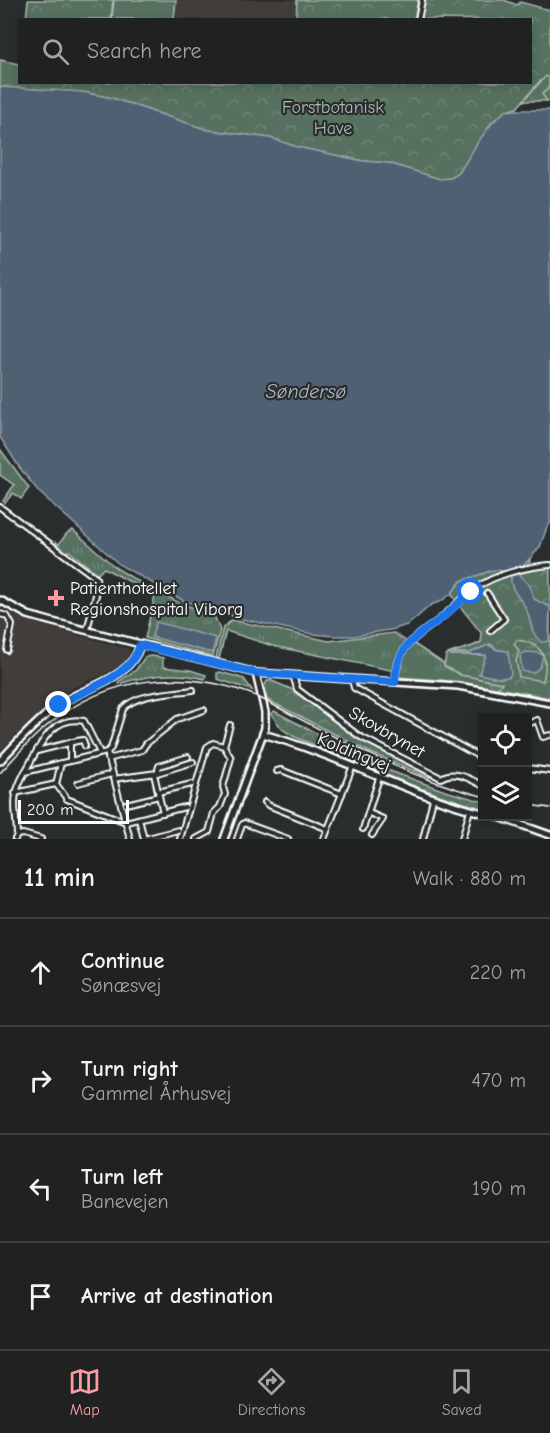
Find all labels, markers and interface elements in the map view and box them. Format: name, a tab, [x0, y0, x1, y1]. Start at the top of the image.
search box	[18, 18, 532, 84]
icon: search	[39, 35, 72, 68]
text: Search here	[87, 38, 202, 64]
park label: Forstbotanisk Have	[282, 97, 384, 139]
water label: Søndersø	[266, 380, 346, 403]
place label: Patienthotellet Regionshospital Viborg	[70, 578, 243, 620]
route start	[457, 578, 483, 604]
marker: Patienthotellet Regionshospital Viborg	[47, 589, 65, 607]
route end	[45, 691, 71, 717]
street label: Skovbrynet	[345, 702, 429, 763]
map controls	[478, 713, 532, 821]
button: locate	[478, 713, 532, 767]
street label: Koldingvej	[314, 728, 393, 777]
button: layers	[478, 767, 532, 821]
scale bar	[18, 797, 129, 824]
text: 200 m	[27, 801, 73, 819]
text: 11 min	[24, 863, 95, 893]
text: Walk · 880 m	[413, 867, 526, 890]
text: Continue	[81, 948, 164, 974]
icon: ahead	[24, 956, 57, 989]
text: 220 m	[470, 961, 526, 984]
text: Sønæsvej	[81, 974, 161, 997]
text: Turn right	[81, 1056, 178, 1082]
icon: right	[24, 1064, 57, 1097]
text: 470 m	[471, 1069, 526, 1092]
text: Gammel Århusvej	[81, 1082, 231, 1105]
text: Turn left	[81, 1164, 163, 1190]
icon: left	[24, 1172, 57, 1205]
text: 190 m	[472, 1177, 526, 1200]
text: Banevejen	[81, 1190, 169, 1213]
icon: arrive	[24, 1280, 57, 1313]
text: Arrive at destination	[81, 1283, 273, 1309]
tab: Map	[68, 1365, 101, 1419]
tab: Directions	[238, 1365, 305, 1419]
tab: Saved	[442, 1365, 482, 1419]

